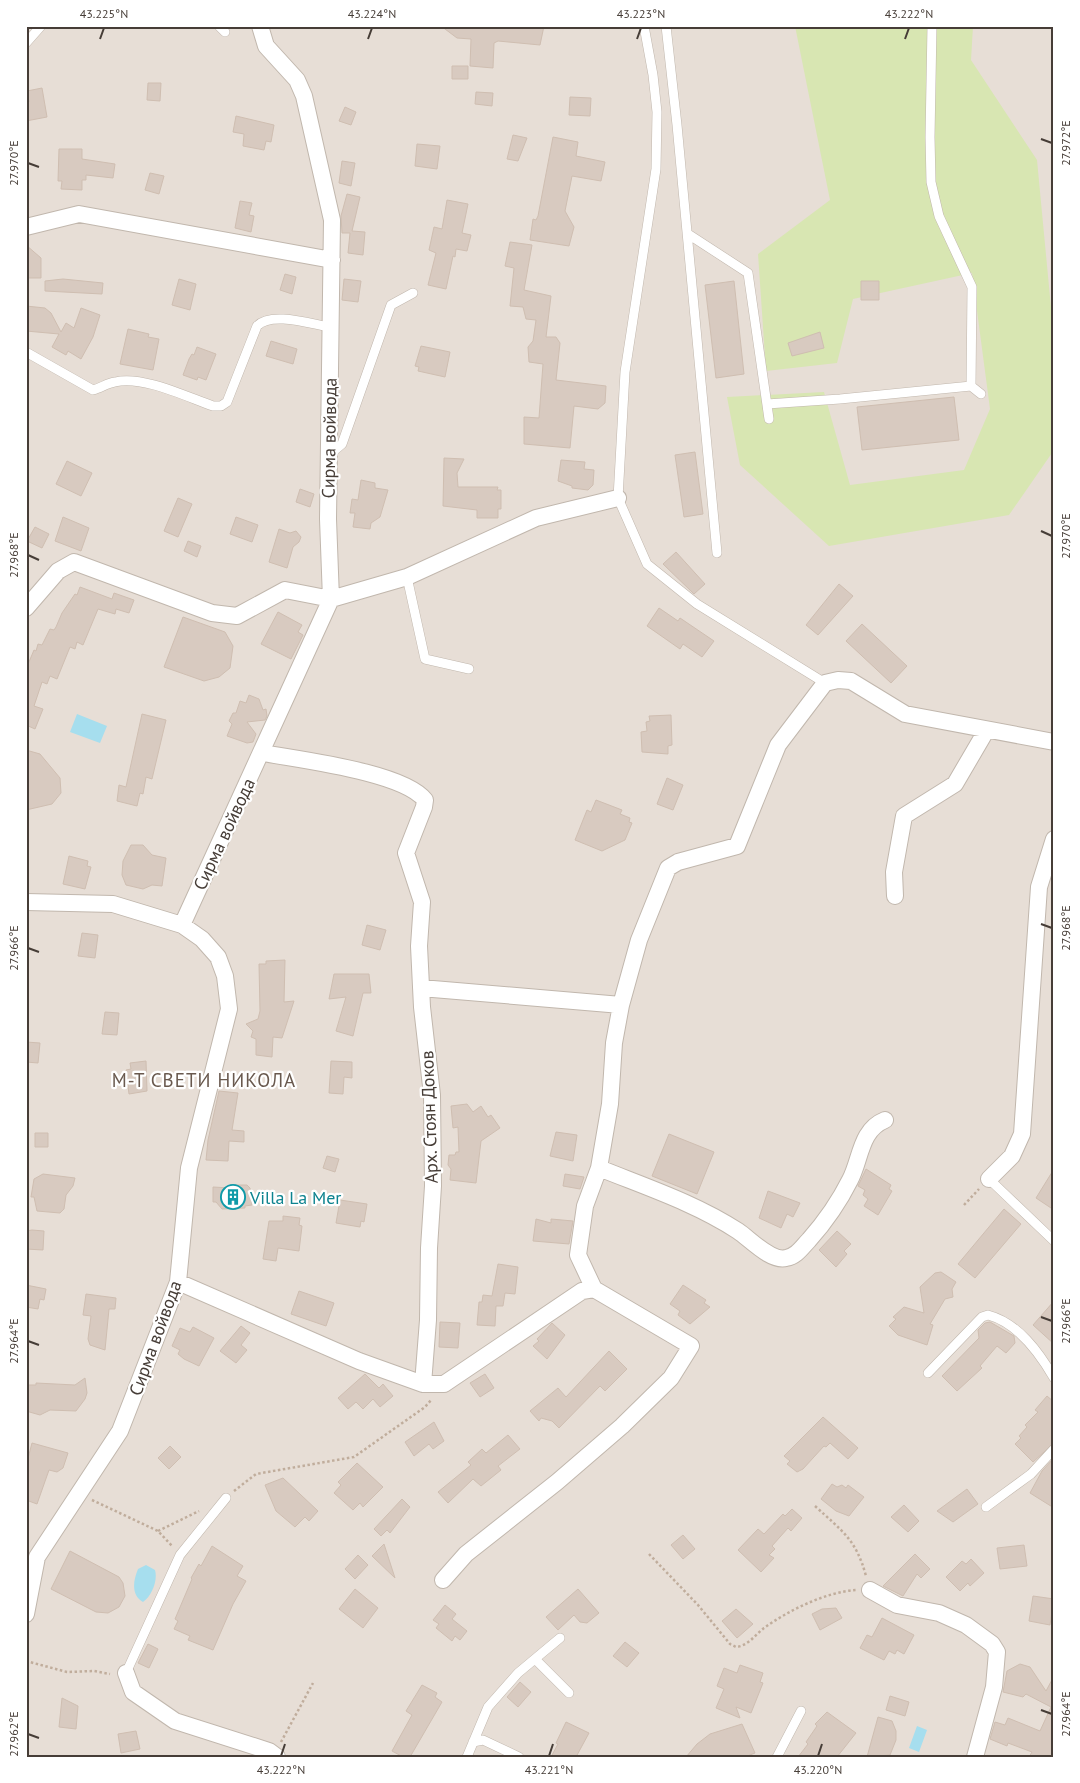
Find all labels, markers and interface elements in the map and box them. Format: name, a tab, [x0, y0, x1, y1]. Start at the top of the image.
text: 43.225°N	[80, 6, 128, 21]
text: 43.224°N	[348, 6, 396, 21]
text: 43.223°N	[617, 6, 665, 21]
text: 43.222°N	[885, 6, 933, 21]
text: 27.972°E	[1058, 120, 1073, 166]
text: 27.970°E	[6, 140, 21, 186]
street label: Сирма войвода	[316, 377, 342, 499]
text: 27.970°E	[1058, 513, 1073, 559]
text: 27.968°E	[6, 532, 21, 578]
street label: Сирма войвода	[188, 774, 260, 894]
text: 27.968°E	[1058, 905, 1073, 951]
text: 27.966°E	[6, 925, 21, 971]
street label: Арх. Стоян Доков	[415, 1050, 443, 1184]
district label: М-Т СВЕТИ НИКОЛА	[112, 1068, 296, 1092]
building icon: Villa La Mer	[220, 1184, 246, 1210]
place label: Villa La Mer	[249, 1186, 341, 1209]
street label: Сирма войвода	[124, 1277, 186, 1399]
text: 27.966°E	[1058, 1298, 1073, 1344]
text: 27.964°E	[6, 1318, 21, 1364]
text: 27.964°E	[1058, 1691, 1073, 1737]
text: 27.962°E	[6, 1711, 21, 1757]
text: 43.222°N	[257, 1762, 305, 1777]
text: 43.221°N	[525, 1762, 573, 1777]
text: 43.220°N	[794, 1762, 842, 1777]

